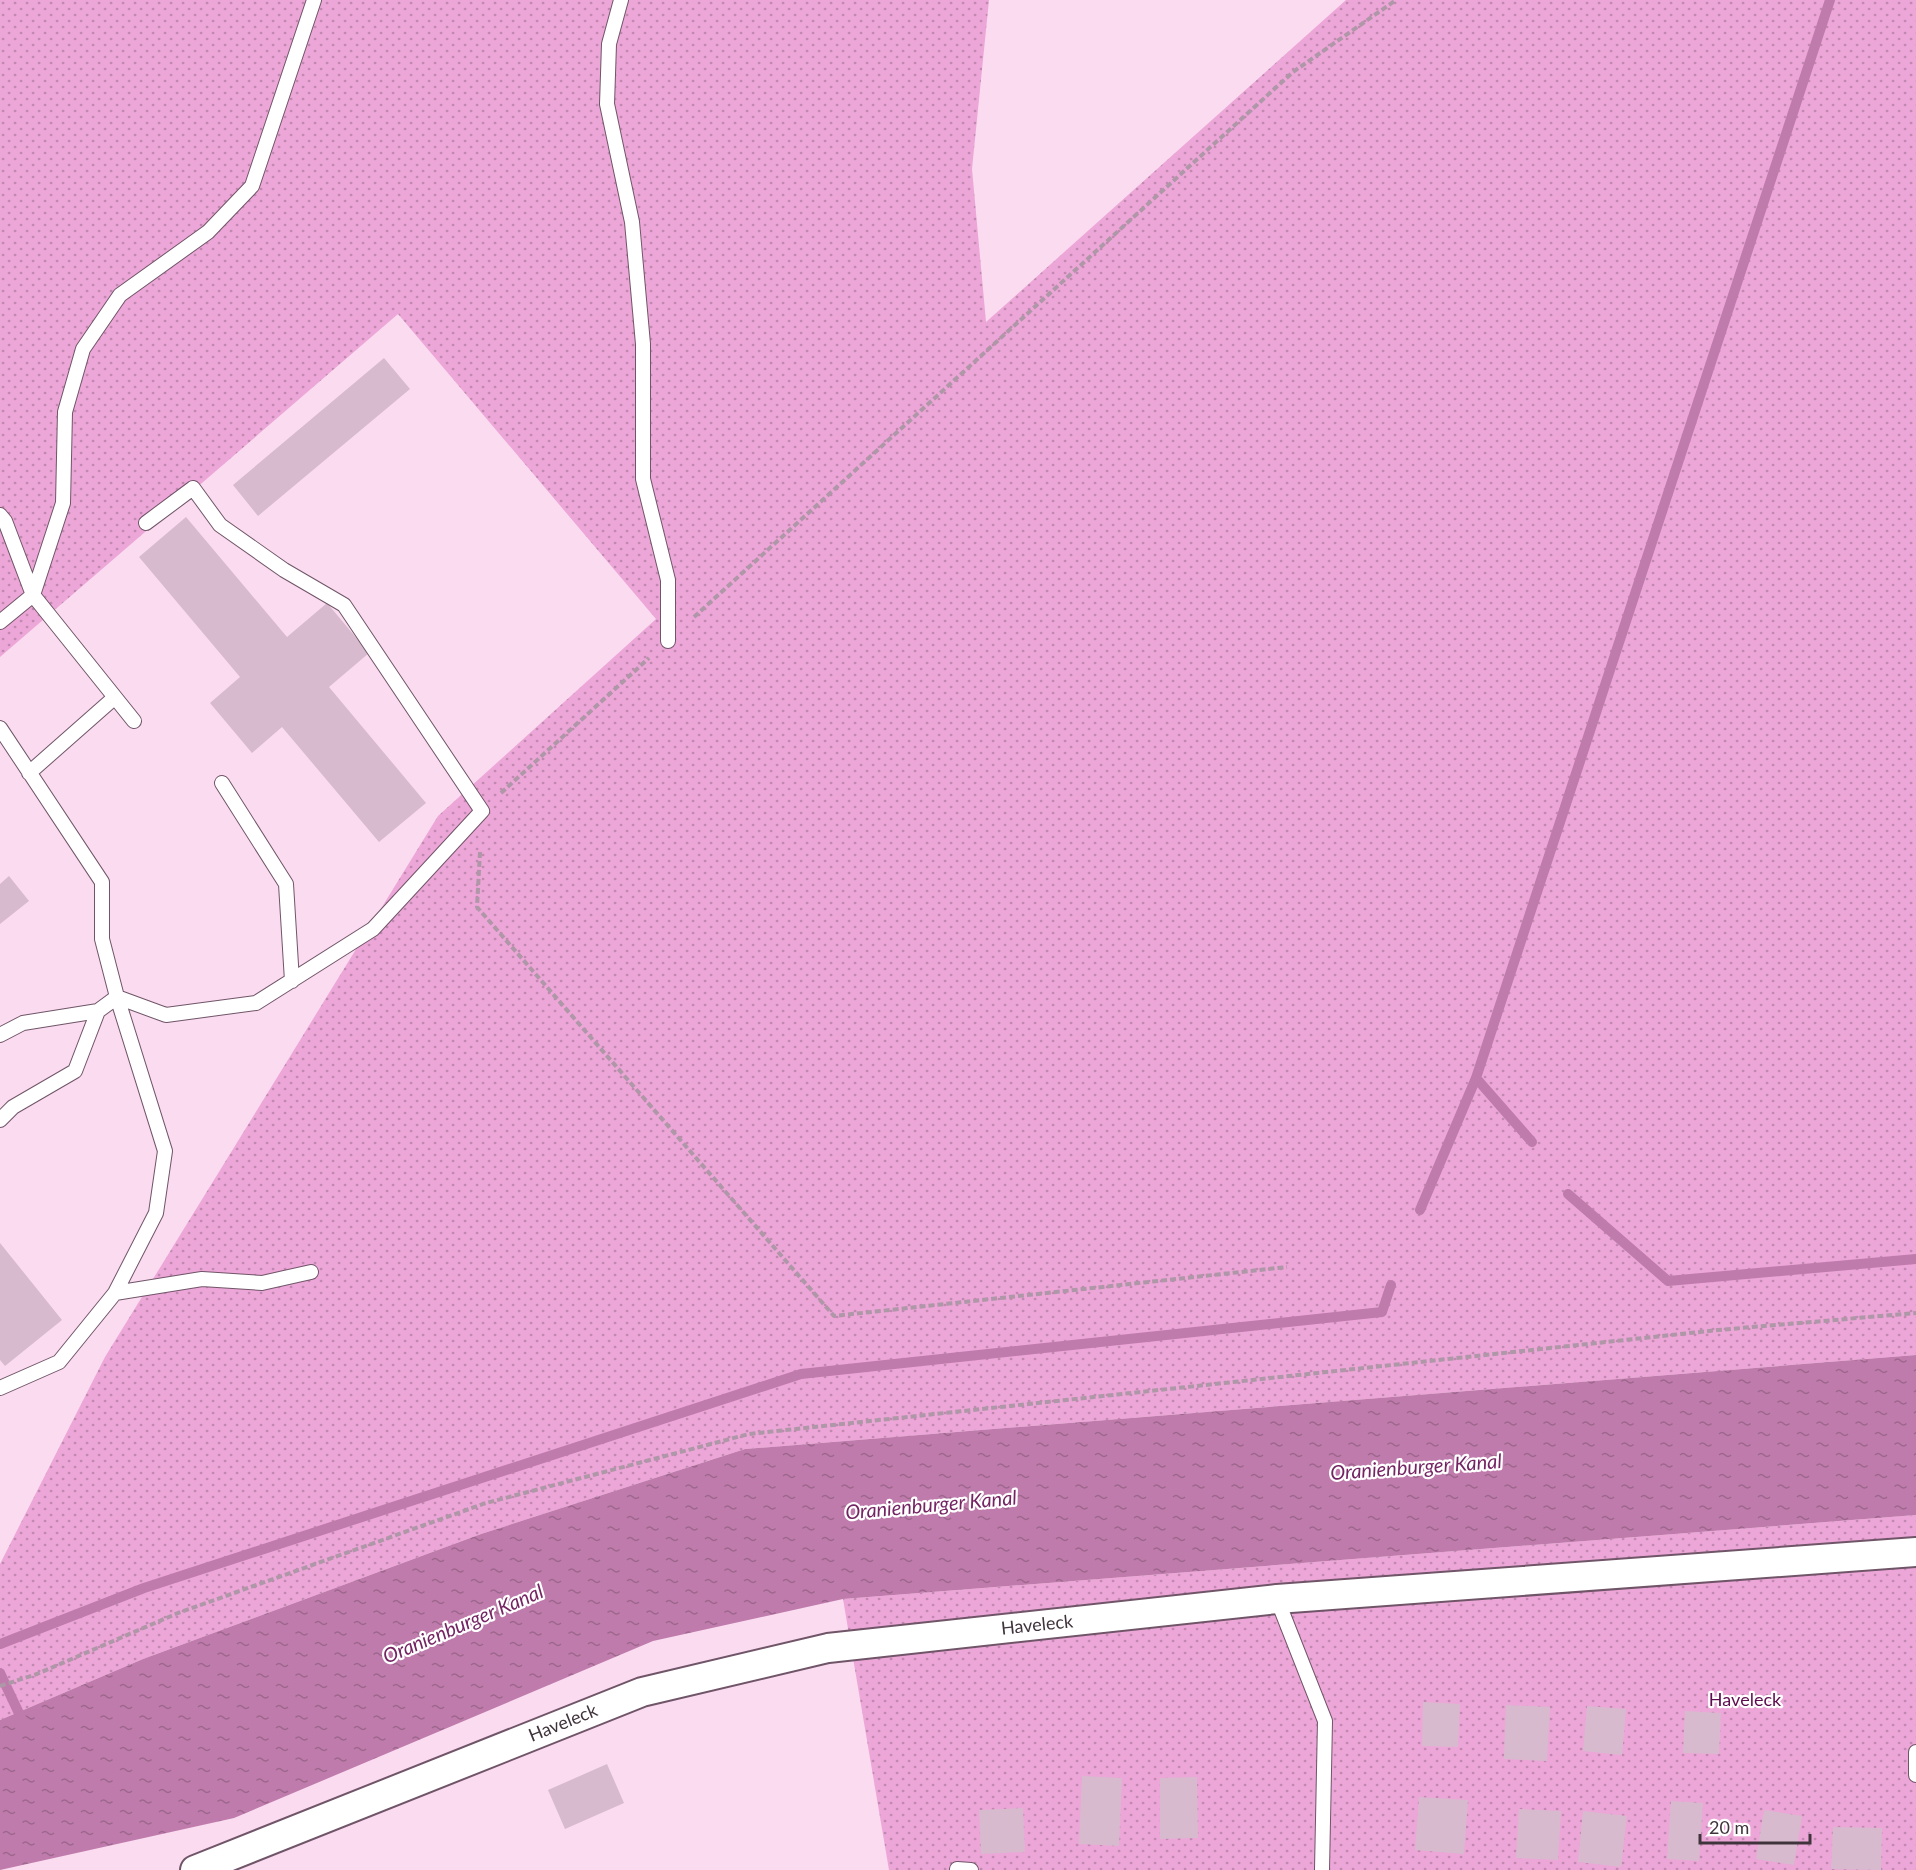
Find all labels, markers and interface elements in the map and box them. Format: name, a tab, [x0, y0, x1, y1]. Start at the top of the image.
water label: Oranienburger Kanal	[1329, 1448, 1503, 1484]
water label: Oranienburger Kanal	[844, 1485, 1018, 1523]
water label: Oranienburger Kanal	[379, 1578, 547, 1668]
street label: Haveleck	[1000, 1609, 1075, 1639]
park label: Haveleck	[1709, 1688, 1782, 1710]
street label: Haveleck	[525, 1698, 601, 1746]
scale bar	[1700, 1807, 1810, 1845]
text: 20 m	[1709, 1816, 1749, 1838]

